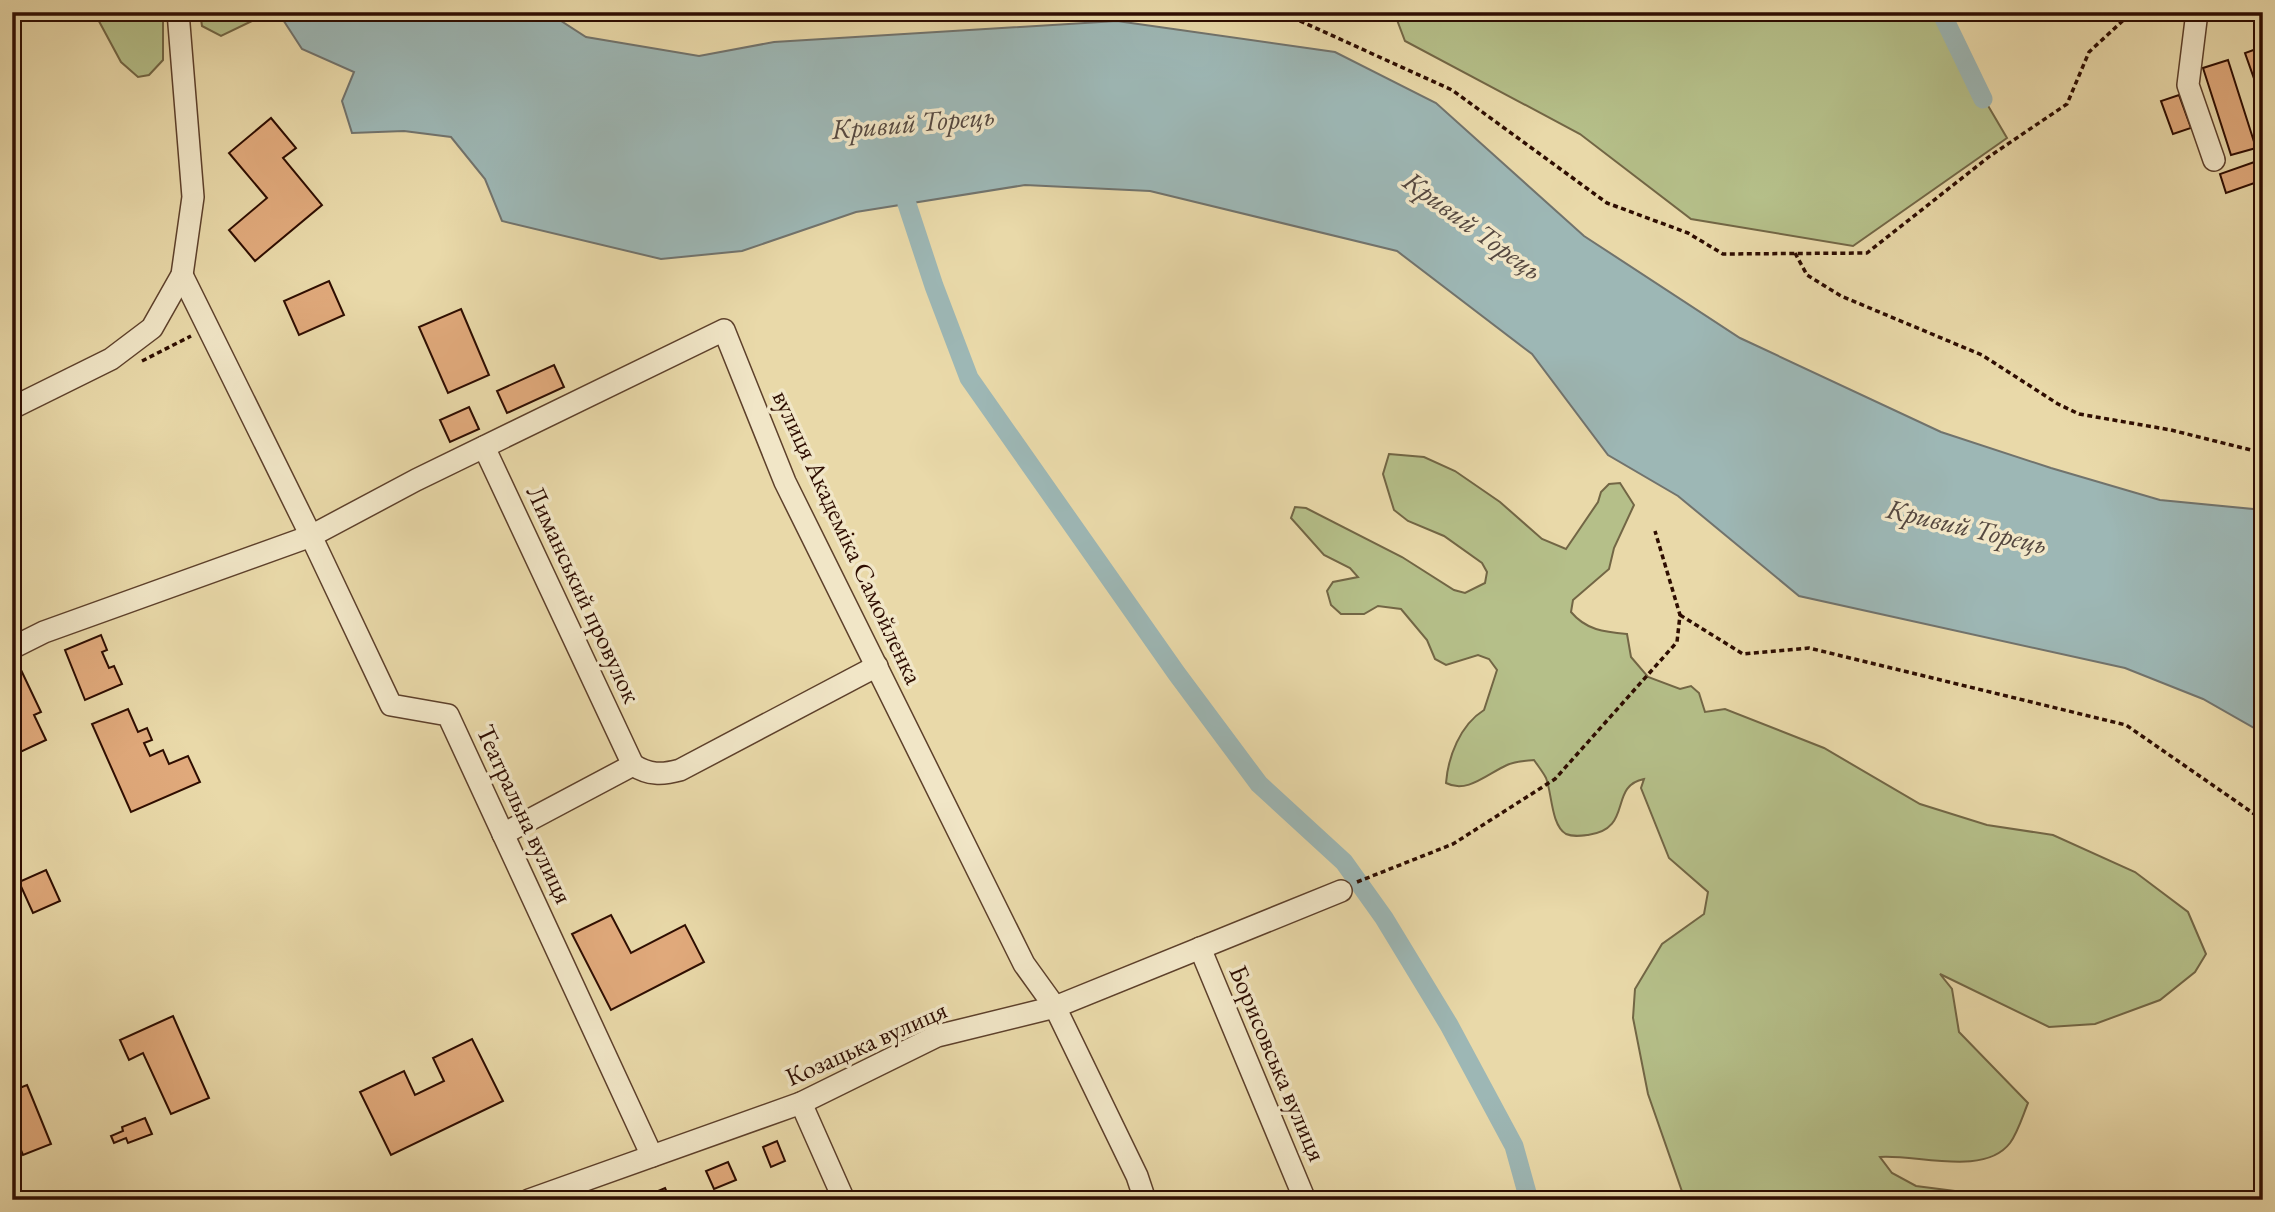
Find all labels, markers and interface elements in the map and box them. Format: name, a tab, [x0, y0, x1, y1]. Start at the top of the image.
water label: Кривий Торець	[829, 97, 996, 147]
water label: Кривий Торець	[1395, 162, 1550, 288]
street label: вулиця Академіка Самойленка	[765, 384, 931, 690]
street label: Лиманський провулок	[519, 480, 650, 709]
water label: Кривий Торець	[1882, 490, 2051, 562]
street label: Театральна вулиця	[469, 719, 581, 909]
street label: Борисовська вулиця	[1221, 960, 1335, 1166]
street label: Козацька вулиця	[780, 992, 952, 1094]

